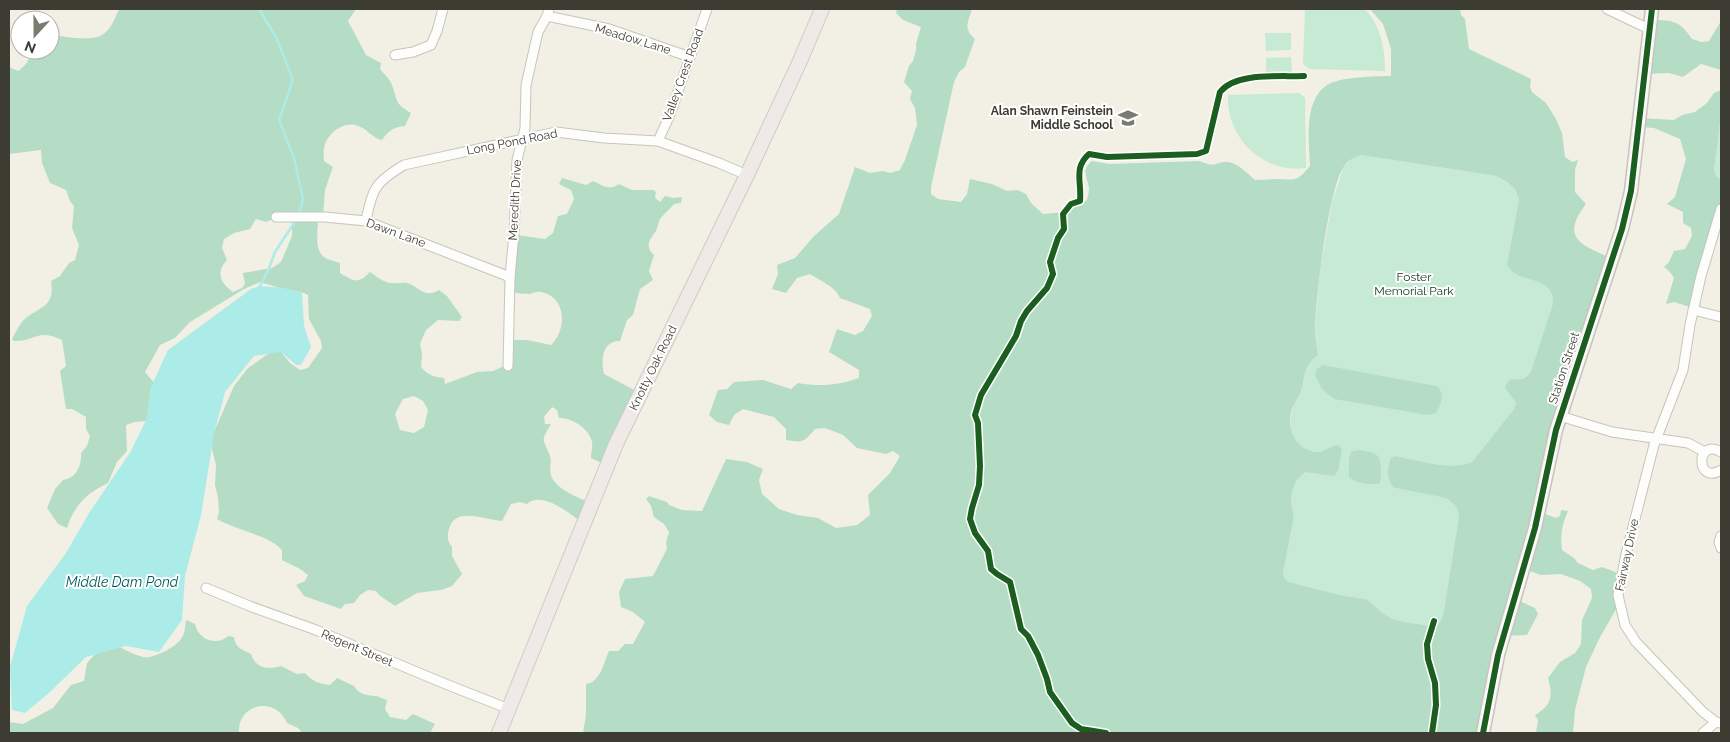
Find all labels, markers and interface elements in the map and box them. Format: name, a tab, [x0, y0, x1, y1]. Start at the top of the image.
north arrow	[10, 10, 60, 60]
street label: Meadow Lane	[593, 21, 673, 57]
street label: Valley Crest Road	[660, 27, 706, 123]
text: N	[22, 38, 38, 57]
place label: Alan Shawn Feinstein Middle School	[991, 104, 1113, 132]
school or university icon: Alan Shawn Feinstein Middle School	[1117, 107, 1139, 129]
street label: Long Pond Road	[465, 126, 559, 158]
street label: Meredith Drive	[506, 159, 524, 241]
street label: Dawn Lane	[364, 216, 428, 250]
park label: Foster Memorial Park	[1374, 270, 1454, 298]
street label: Knotty Oak Road	[626, 323, 680, 413]
street label: Station Street	[1546, 330, 1582, 406]
street label: Fairway Drive	[1613, 518, 1641, 592]
water label: Middle Dam Pond	[66, 574, 179, 590]
street label: Regent Street	[319, 627, 395, 669]

